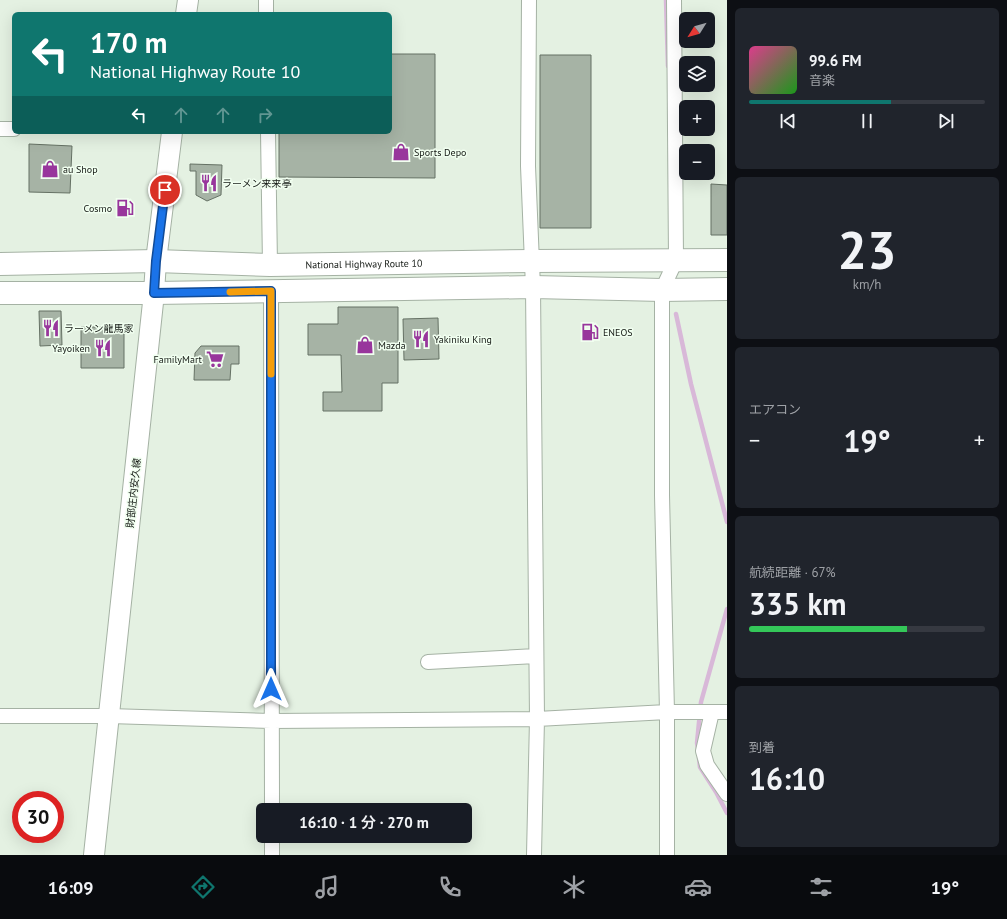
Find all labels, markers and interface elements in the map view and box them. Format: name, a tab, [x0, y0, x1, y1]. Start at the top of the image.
north arrow	[679, 12, 715, 48]
map controls	[679, 12, 715, 180]
text: 170 m	[90, 24, 167, 61]
icon: left	[24, 28, 76, 80]
text: 99.6 FM	[809, 51, 862, 70]
button: layers	[679, 56, 715, 92]
text: National Highway Route 10	[90, 60, 300, 83]
text: 音楽	[809, 72, 835, 89]
button: +	[679, 100, 715, 136]
icon: left	[128, 104, 150, 126]
icon: ahead	[170, 104, 192, 126]
icon: ahead	[212, 104, 234, 126]
icon: right	[254, 104, 276, 126]
icon: previous	[777, 110, 799, 132]
icon: pause	[856, 110, 878, 132]
icon: next	[935, 110, 957, 132]
shop icon: Sports Depo	[391, 142, 411, 162]
button: −	[679, 144, 715, 180]
place label: Sports Depo	[414, 146, 466, 159]
shop icon: au Shop	[40, 159, 60, 179]
place label: au Shop	[63, 163, 98, 176]
pin	[148, 173, 182, 207]
restaurant icon: ラーメン来来亭	[199, 173, 219, 193]
place label: ラーメン来来亭	[222, 177, 292, 190]
icon: arrive	[154, 179, 176, 201]
fuel station icon: Cosmo	[115, 198, 135, 218]
place label: Cosmo	[84, 202, 112, 215]
text: 23	[838, 216, 896, 283]
street label: National Highway Route 10	[305, 257, 423, 271]
text: km/h	[853, 276, 881, 293]
restaurant icon: ラーメン龍馬家	[41, 318, 61, 338]
place label: ラーメン龍馬家	[64, 322, 134, 335]
fuel station icon: ENEOS	[580, 322, 600, 342]
place label: ENEOS	[603, 326, 633, 339]
restaurant icon: Yakiniku King	[411, 329, 431, 349]
place label: Yakiniku King	[434, 333, 492, 346]
shop icon: Mazda	[355, 335, 375, 355]
restaurant icon: Yayoiken	[93, 338, 113, 358]
place label: Mazda	[378, 339, 406, 352]
place label: Yayoiken	[52, 342, 90, 355]
supermarket icon: FamilyMart	[205, 349, 225, 369]
place label: FamilyMart	[154, 353, 203, 366]
text: エアコン	[749, 401, 801, 418]
text: 19°	[843, 421, 891, 460]
text: −	[749, 426, 760, 454]
text: +	[974, 426, 985, 454]
street label: 財部庄内安久線	[123, 458, 144, 529]
text: 航続距離 · 67%	[749, 564, 836, 581]
text: 335 km	[749, 584, 847, 623]
position arrow	[250, 668, 292, 710]
text: 到着	[749, 739, 775, 756]
text: 16:10	[749, 759, 825, 798]
speed limit sign: 30	[12, 791, 64, 843]
text: 16:10 · 1 分 · 270 m	[299, 813, 429, 832]
icon: directions	[189, 873, 217, 901]
icon: music	[313, 873, 341, 901]
icon: phone	[436, 873, 464, 901]
icon: climate	[560, 873, 588, 901]
icon: car	[684, 873, 712, 901]
icon: filters	[807, 873, 835, 901]
text: 16:09	[48, 876, 93, 899]
text: 19°	[931, 876, 959, 899]

